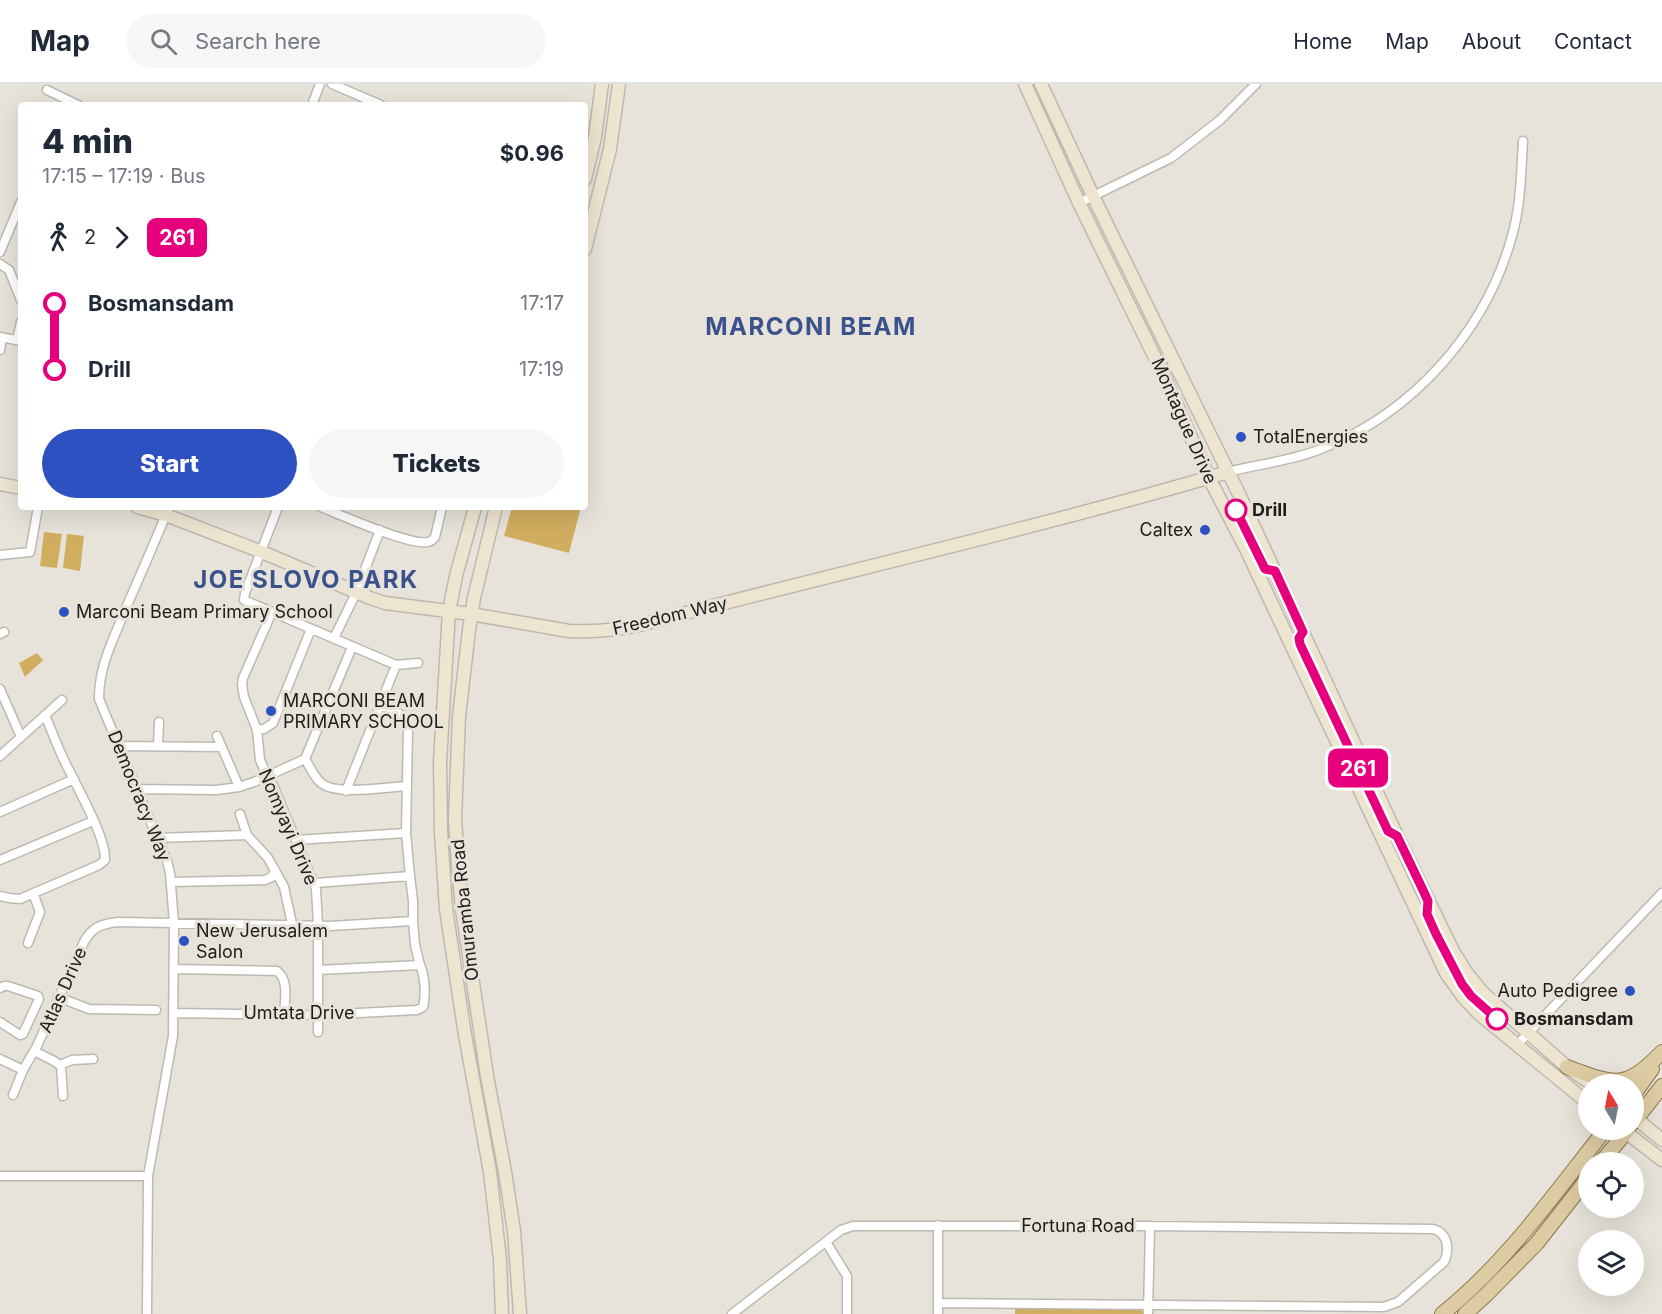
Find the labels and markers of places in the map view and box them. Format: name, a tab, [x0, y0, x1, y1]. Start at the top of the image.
place label: TotalEnergies	[1253, 426, 1368, 447]
marker: TotalEnergies	[1234, 430, 1248, 444]
marker: Drill	[1225, 499, 1247, 521]
place label: Drill	[1252, 499, 1287, 520]
place label: Caltex	[1139, 519, 1193, 540]
marker: Caltex	[1198, 523, 1212, 537]
place label: Marconi Beam Primary School	[76, 601, 333, 622]
marker: Marconi Beam Primary School	[57, 605, 71, 619]
place label: MARCONI BEAM PRIMARY SCHOOL	[283, 690, 444, 732]
marker: MARCONI BEAM PRIMARY SCHOOL	[264, 704, 278, 718]
place label: New Jerusalem Salon	[196, 920, 328, 962]
marker: New Jerusalem Salon	[177, 934, 191, 948]
place label: Auto Pedigree	[1498, 980, 1618, 1001]
marker: Auto Pedigree	[1623, 984, 1637, 998]
marker: Bosmansdam	[1486, 1008, 1508, 1030]
place label: Bosmansdam	[1514, 1008, 1633, 1029]

